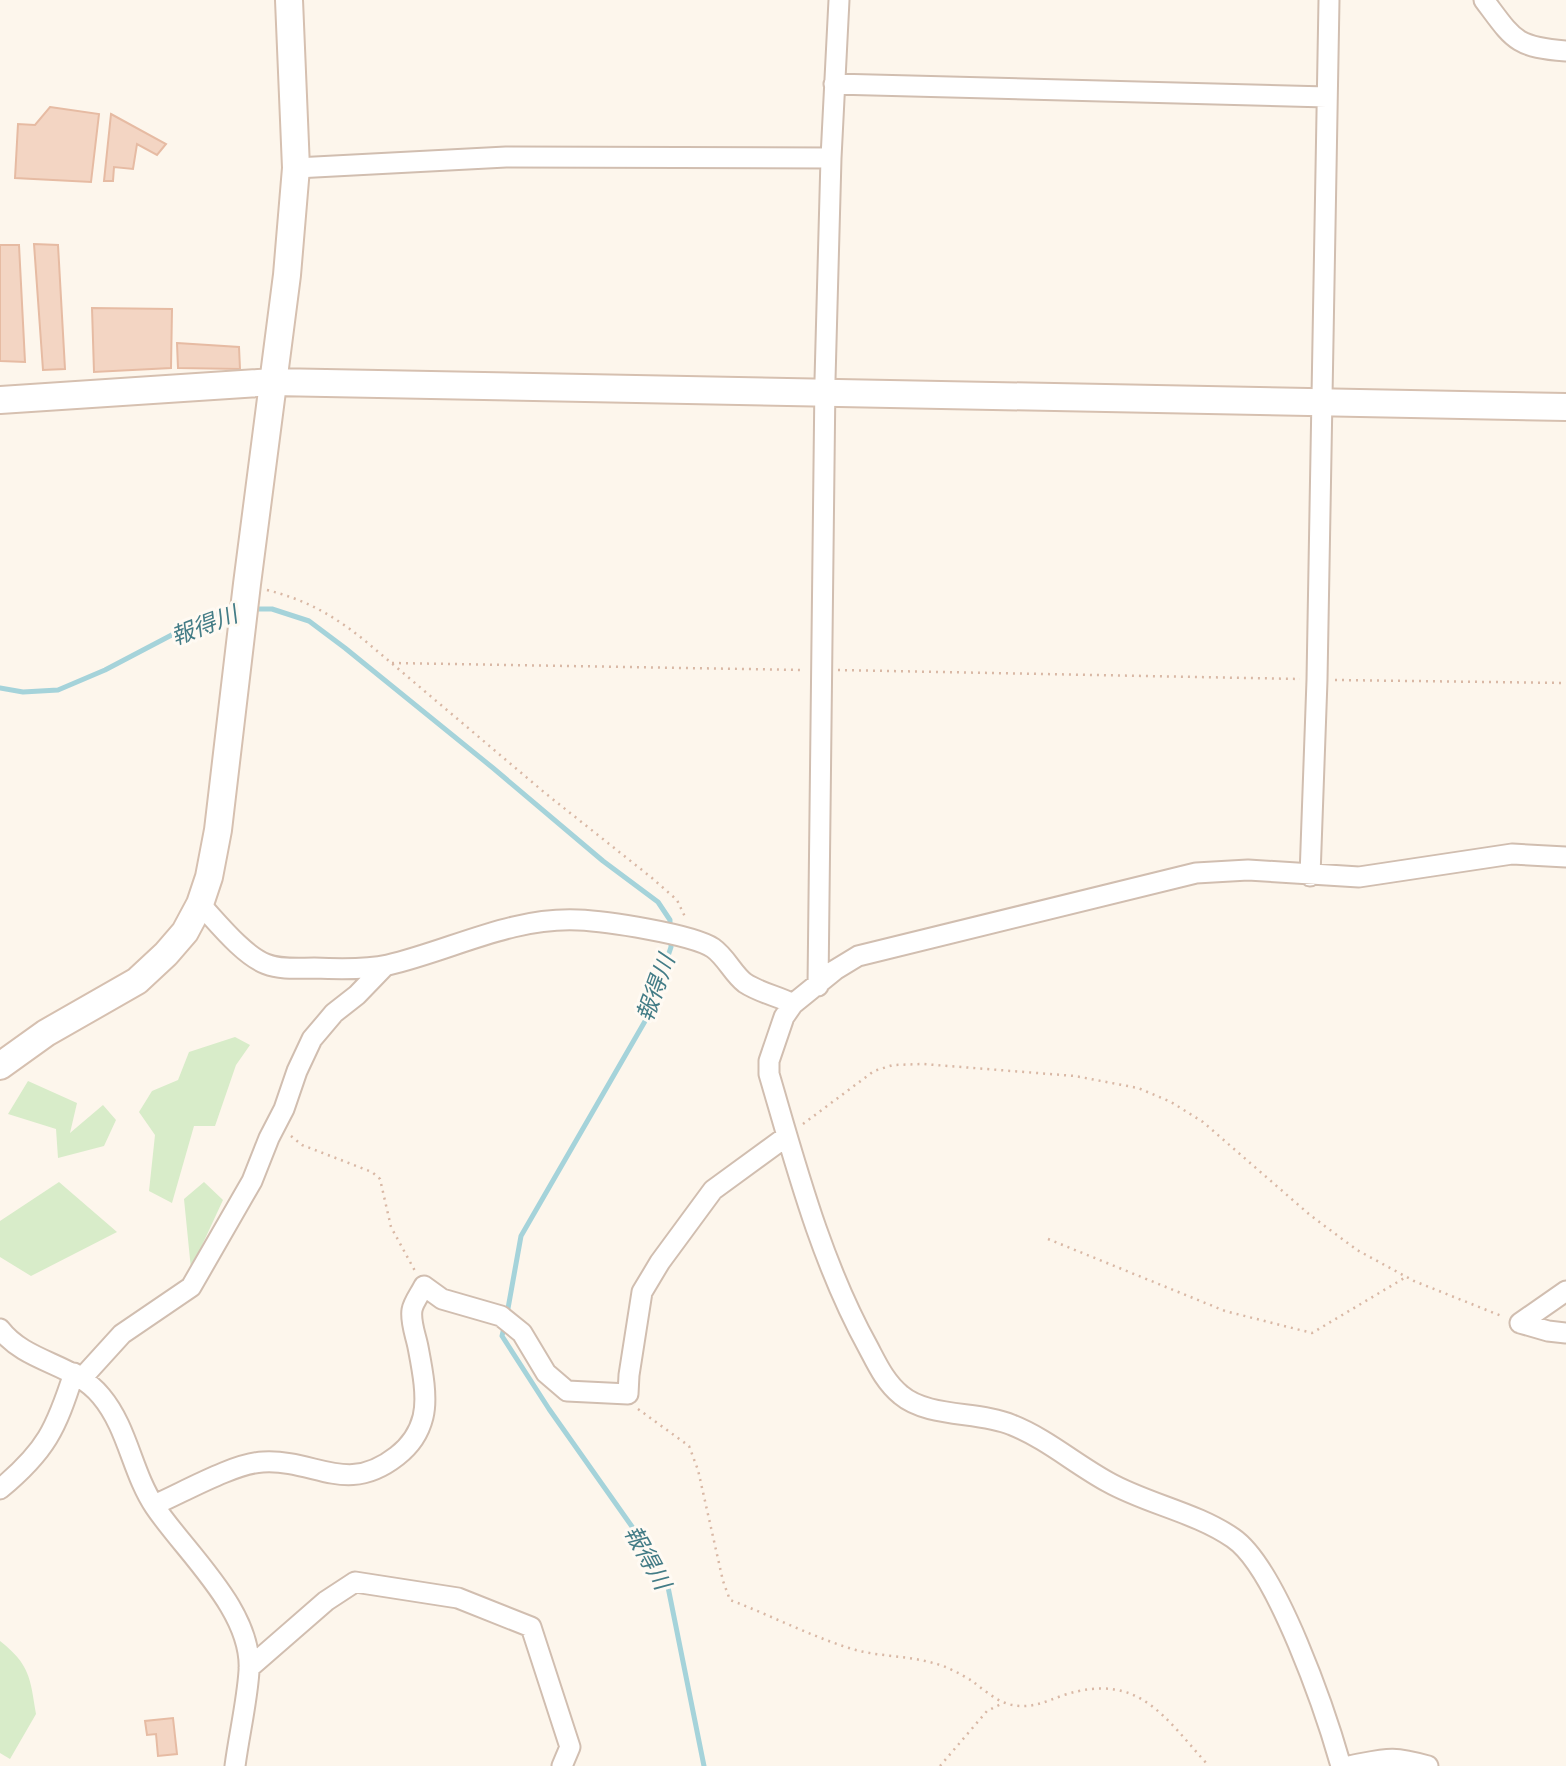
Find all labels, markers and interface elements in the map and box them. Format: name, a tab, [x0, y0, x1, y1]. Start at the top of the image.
water label: 報得川	[166, 597, 245, 652]
water label: 報得川	[629, 947, 682, 1026]
water label: 報得川	[618, 1519, 680, 1597]

